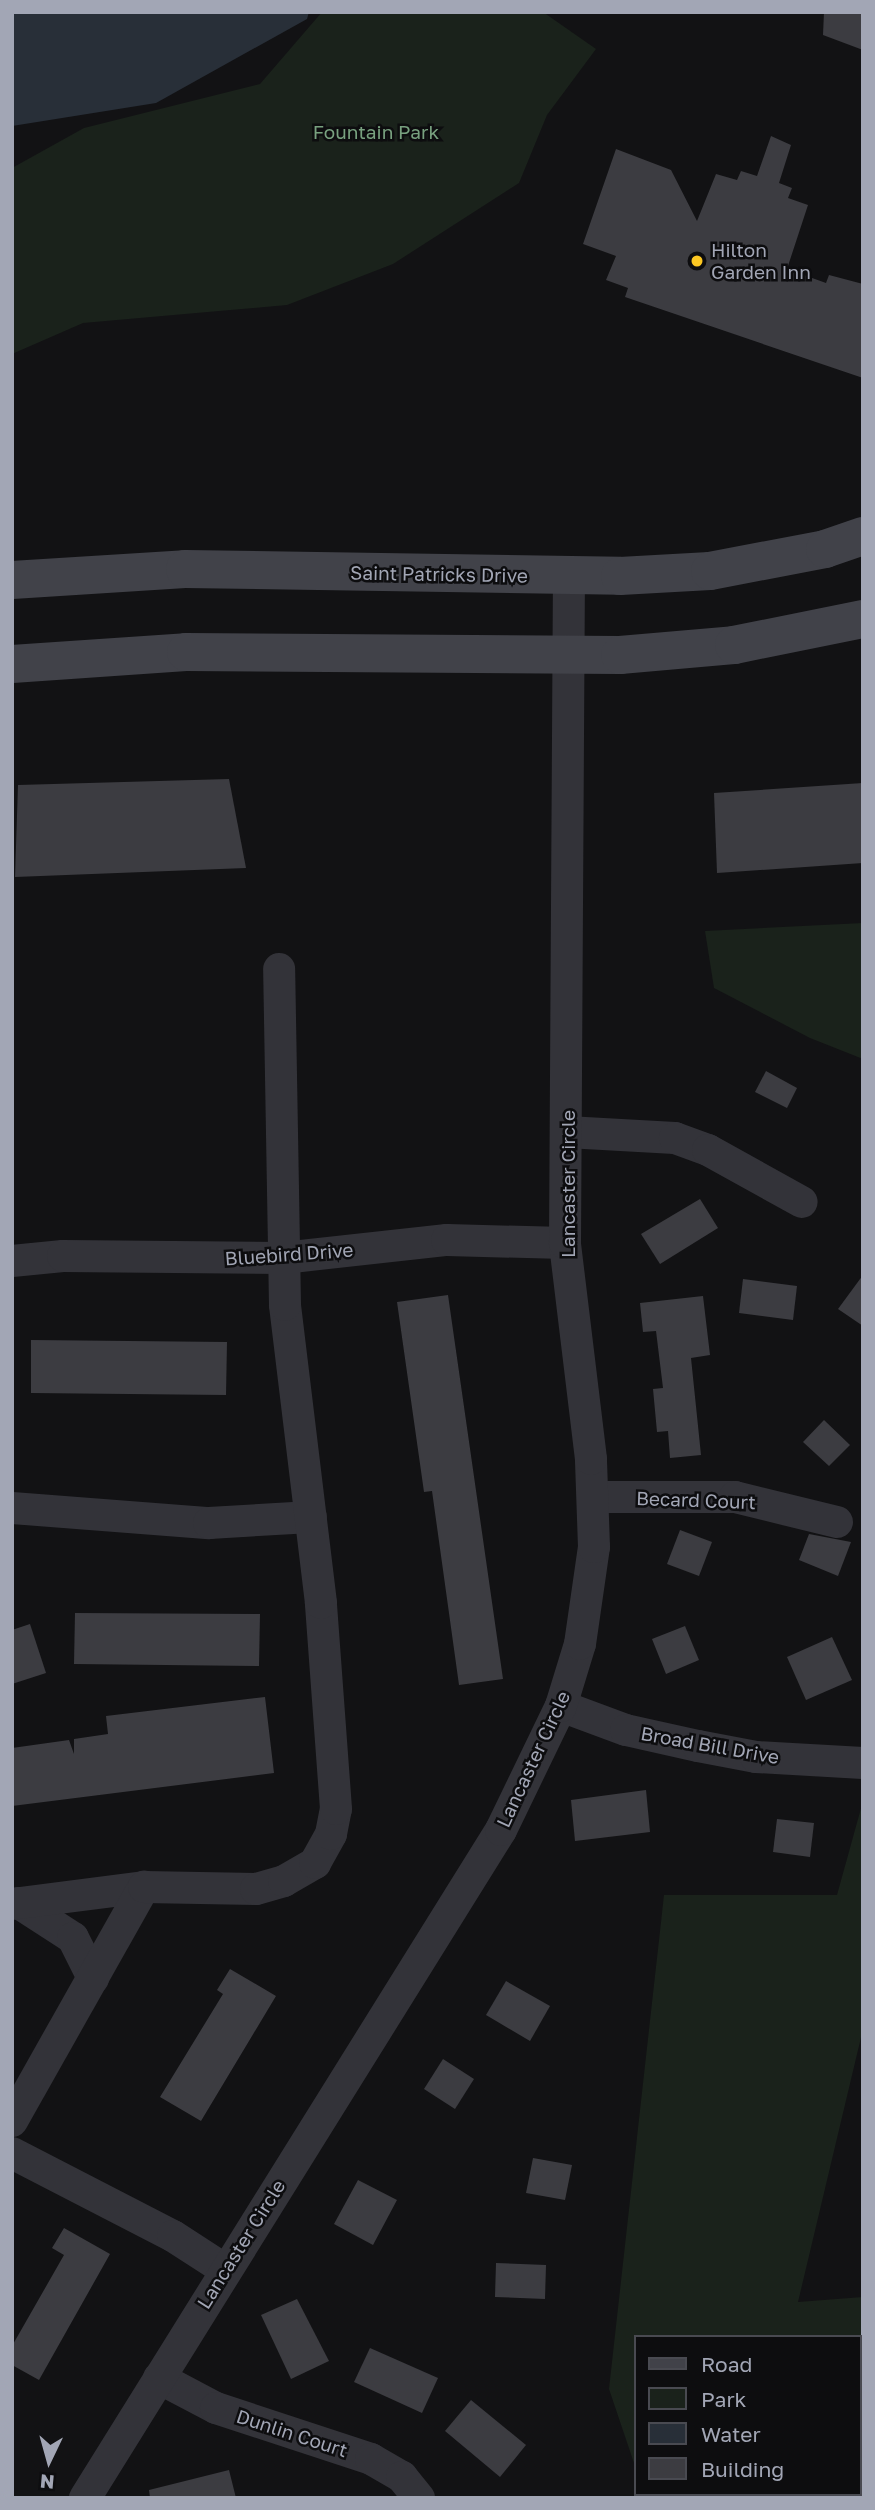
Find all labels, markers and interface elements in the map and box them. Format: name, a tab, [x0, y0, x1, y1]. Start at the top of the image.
park label: Fountain Park	[313, 121, 439, 143]
place label: Hilton Garden Inn	[711, 239, 811, 283]
marker: Hilton Garden Inn	[689, 253, 705, 269]
street label: Saint Patricks Drive	[350, 561, 528, 587]
street label: Lancaster Circle	[557, 1110, 579, 1258]
street label: Bluebird Drive	[224, 1238, 354, 1270]
street label: Becard Court	[636, 1487, 756, 1513]
street label: Lancaster Circle	[491, 1687, 575, 1831]
street label: Broad Bill Drive	[639, 1722, 781, 1768]
street label: Lancaster Circle	[192, 2175, 290, 2313]
legend	[634, 2335, 861, 2496]
text: Road	[701, 2351, 752, 2377]
text: Park	[701, 2386, 746, 2412]
street label: Dunlin Court	[234, 2404, 350, 2462]
text: Water	[701, 2421, 761, 2447]
north arrow	[14, 2426, 84, 2496]
text: Building	[701, 2456, 784, 2482]
text: N	[39, 2470, 55, 2495]

